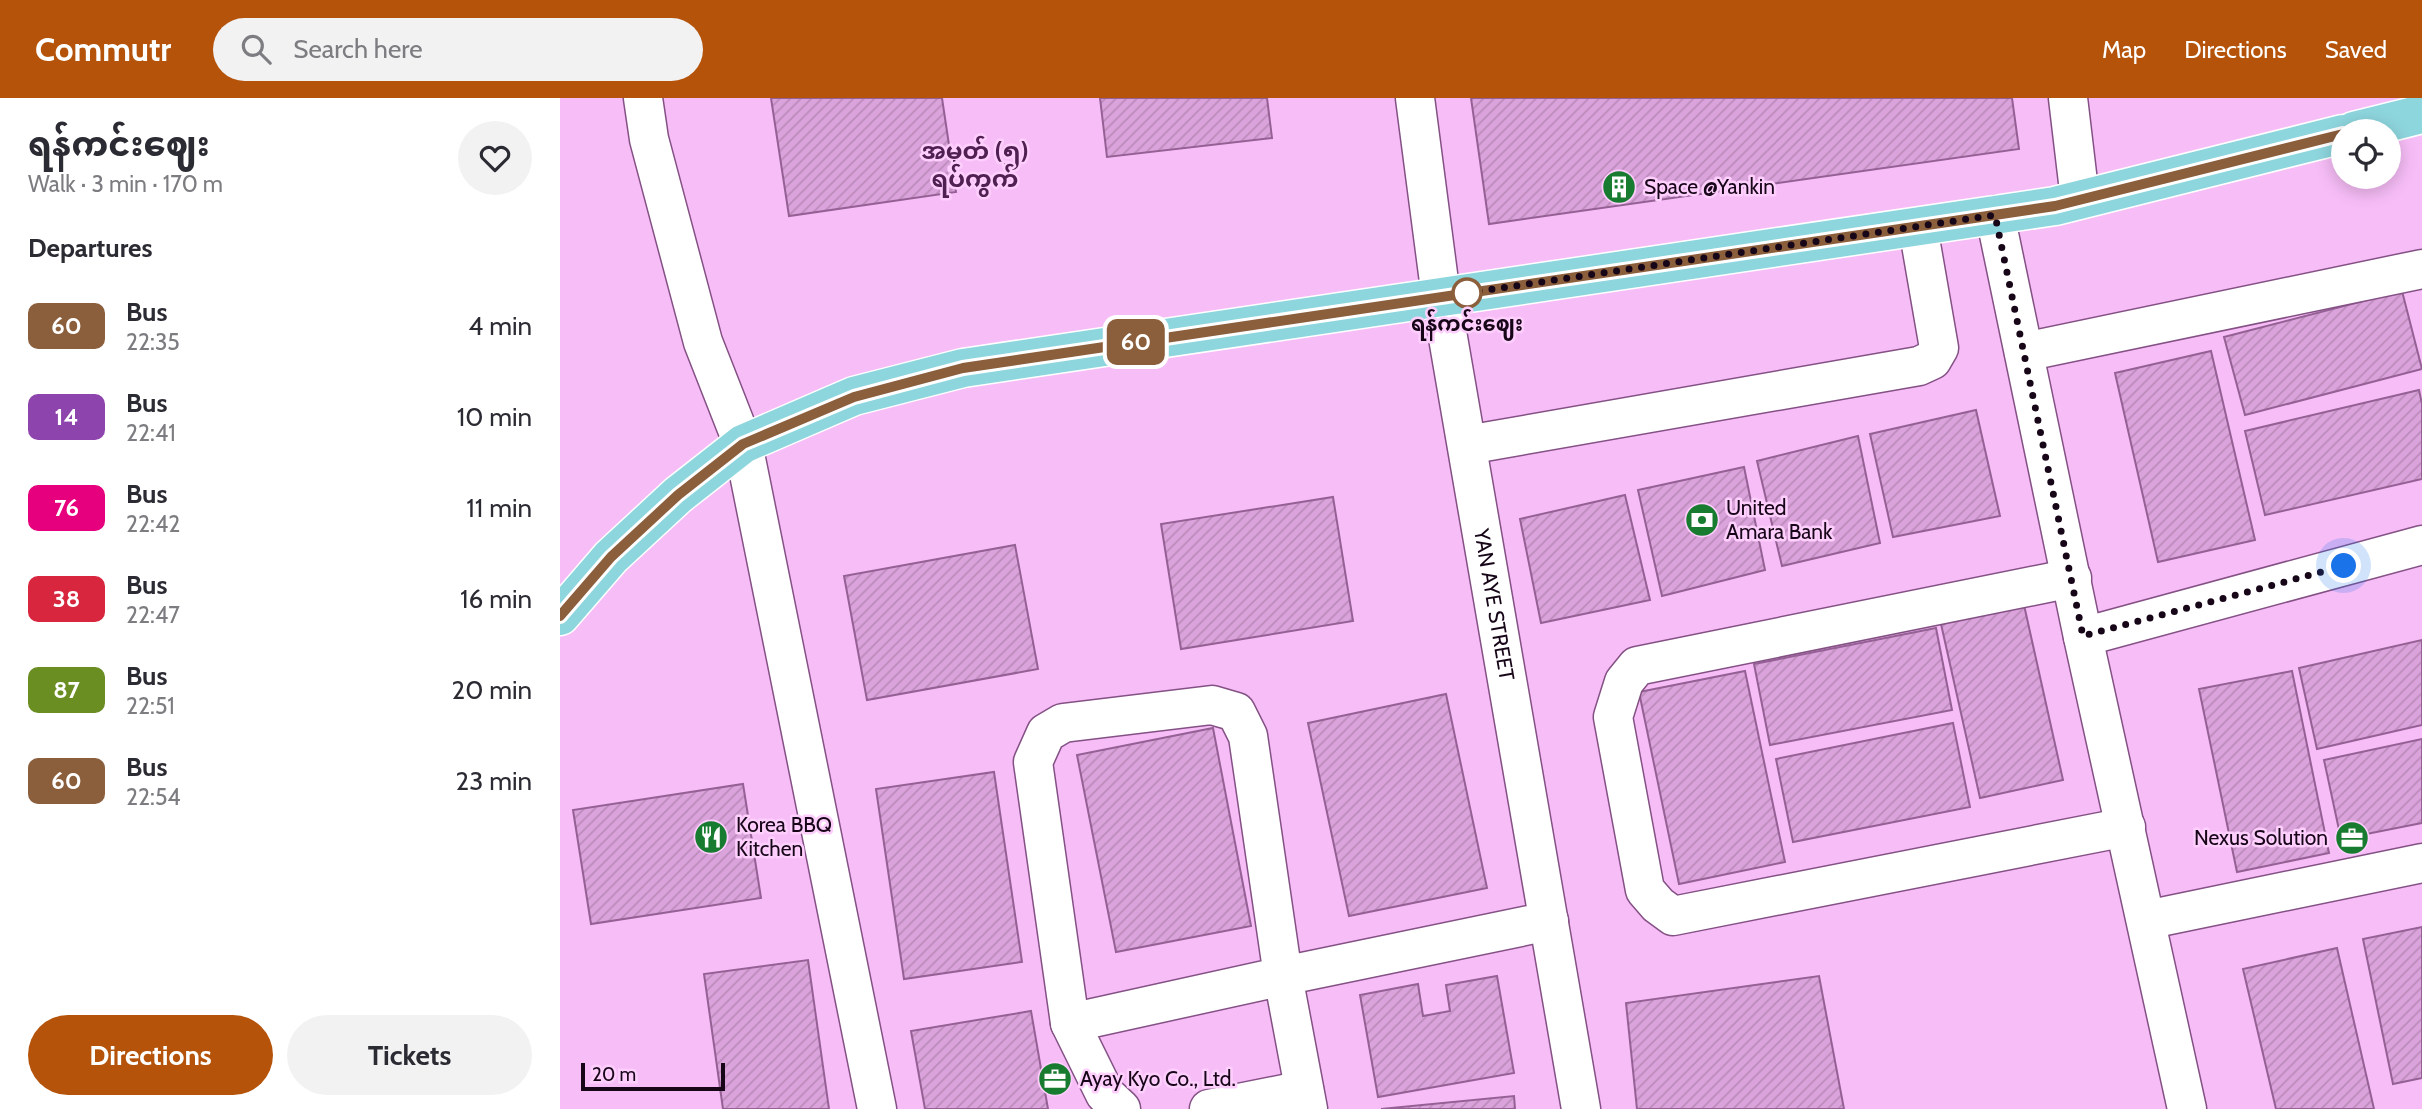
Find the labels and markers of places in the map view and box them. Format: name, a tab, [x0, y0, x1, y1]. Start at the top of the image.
building icon: Space @Yankin	[1600, 168, 1638, 206]
place label: Space @Yankin	[1644, 174, 1775, 199]
marker: ရန်ကင်းဈေး	[1452, 278, 1482, 308]
place label: ရန်ကင်းဈေး	[1411, 308, 1523, 341]
place label: United Amara Bank	[1726, 495, 1833, 544]
bank icon: United Amara Bank	[1683, 501, 1721, 539]
place label: Korea BBQ Kitchen	[736, 812, 832, 861]
restaurant icon: Korea BBQ Kitchen	[692, 818, 730, 856]
office icon: Nexus Solution	[2333, 819, 2371, 857]
place label: Nexus Solution	[2194, 825, 2328, 850]
office icon: Ayay Kyo Co., Ltd.	[1036, 1060, 1074, 1098]
place label: Ayay Kyo Co., Ltd.	[1080, 1066, 1236, 1091]

